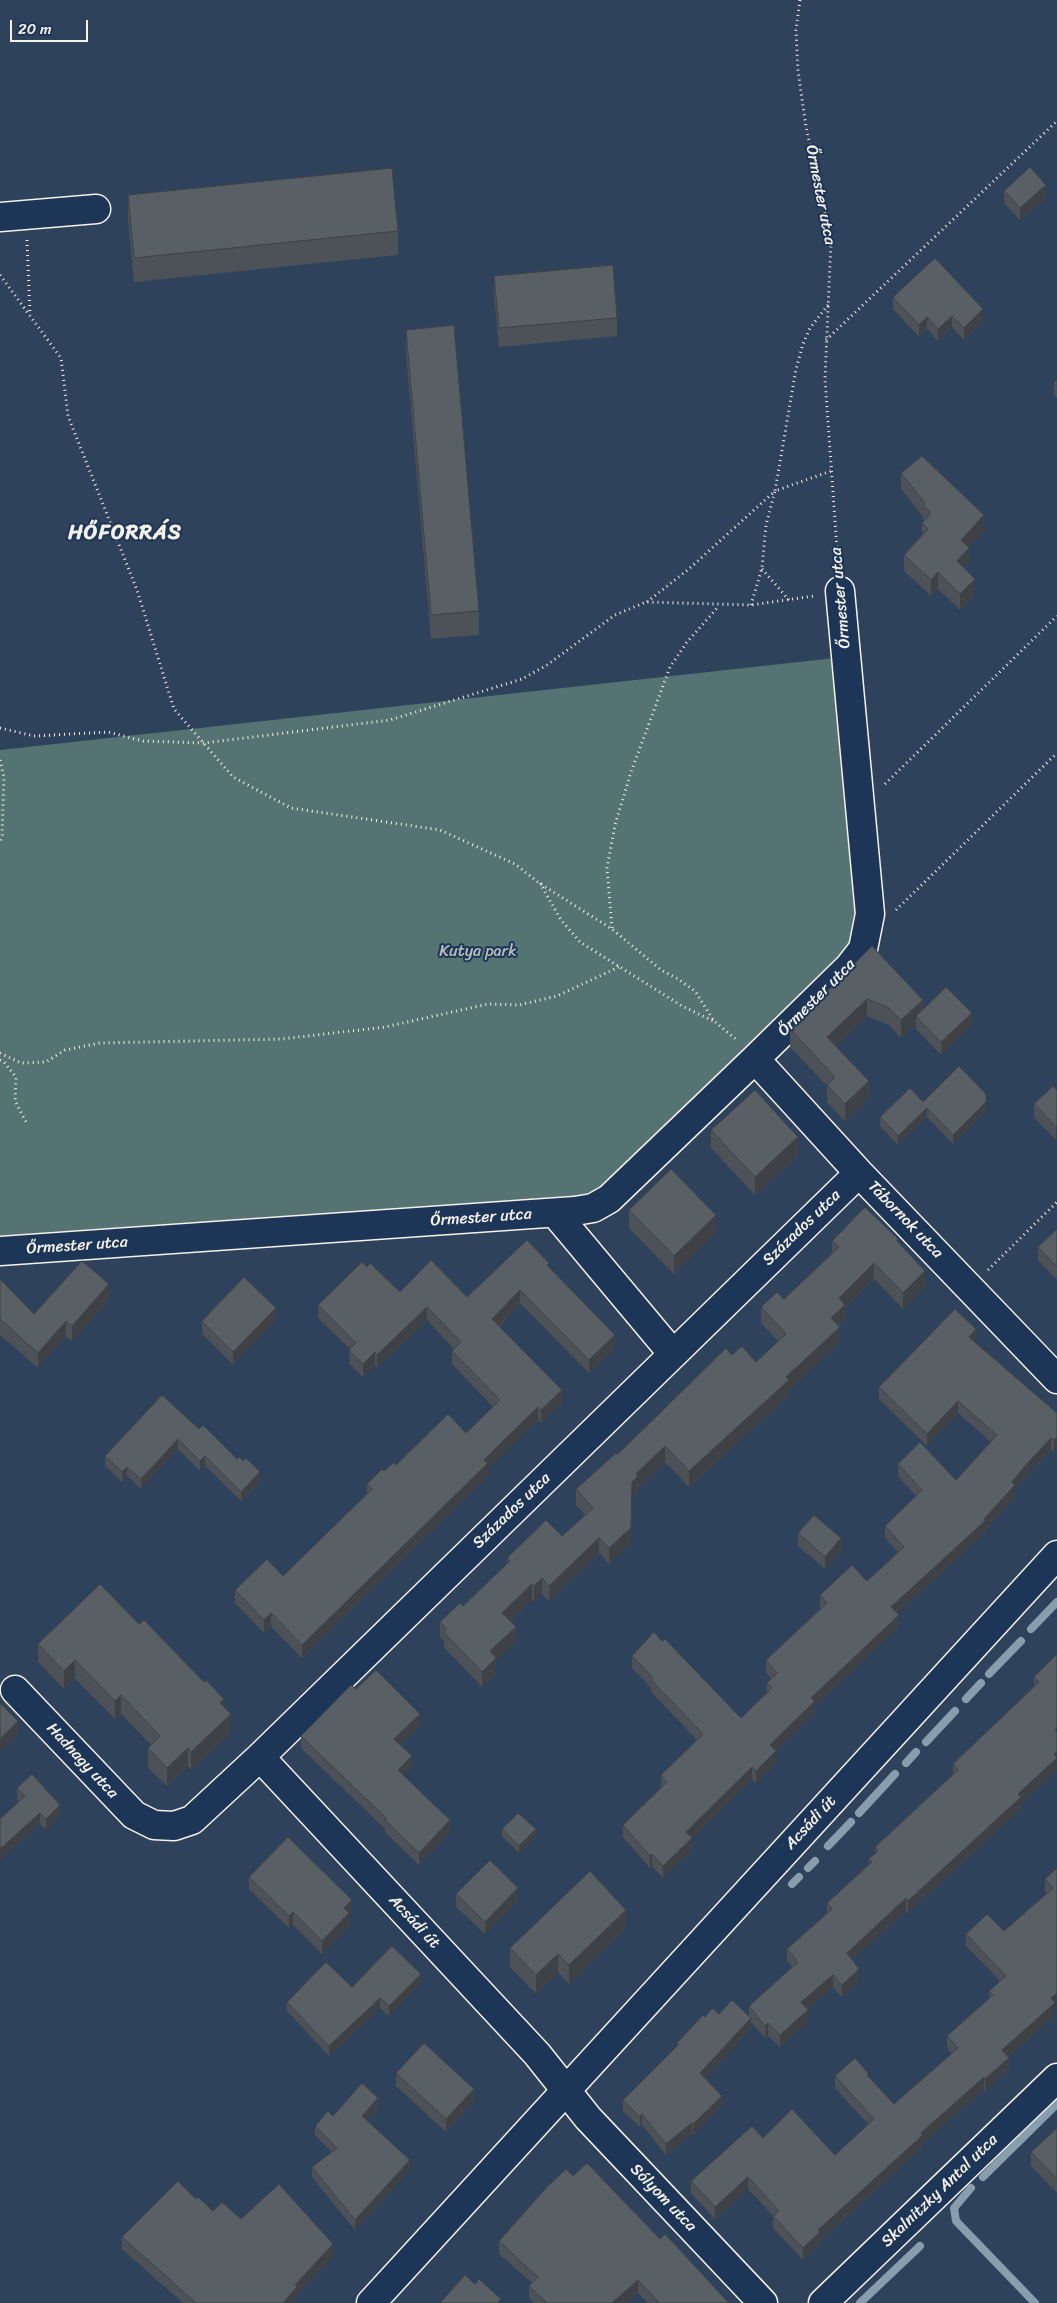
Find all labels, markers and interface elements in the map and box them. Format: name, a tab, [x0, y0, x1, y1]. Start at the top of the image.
scale bar	[12, 10, 90, 42]
text: 20 m	[18, 16, 52, 42]
street label: Őrmester utca	[801, 143, 839, 247]
district label: HŐFORRÁS	[67, 521, 183, 547]
street label: Őrmester utca	[827, 547, 855, 649]
park label: Kutya park	[439, 942, 517, 962]
street label: Őrmester utca	[774, 955, 860, 1041]
street label: Tábornok utca	[863, 1177, 947, 1263]
street label: Százados utca	[759, 1186, 845, 1270]
street label: Őrmester utca	[430, 1205, 532, 1231]
street label: Őrmester utca	[26, 1233, 128, 1259]
street label: Százados utca	[469, 1469, 555, 1553]
street label: Hadnagy utca	[42, 1719, 122, 1803]
street label: Acsádi út	[781, 1792, 841, 1854]
street label: Acsádi út	[384, 1891, 444, 1953]
street label: Skalnitzky Antal utca	[878, 2131, 1002, 2251]
street label: Sólyom utca	[626, 2160, 700, 2236]

